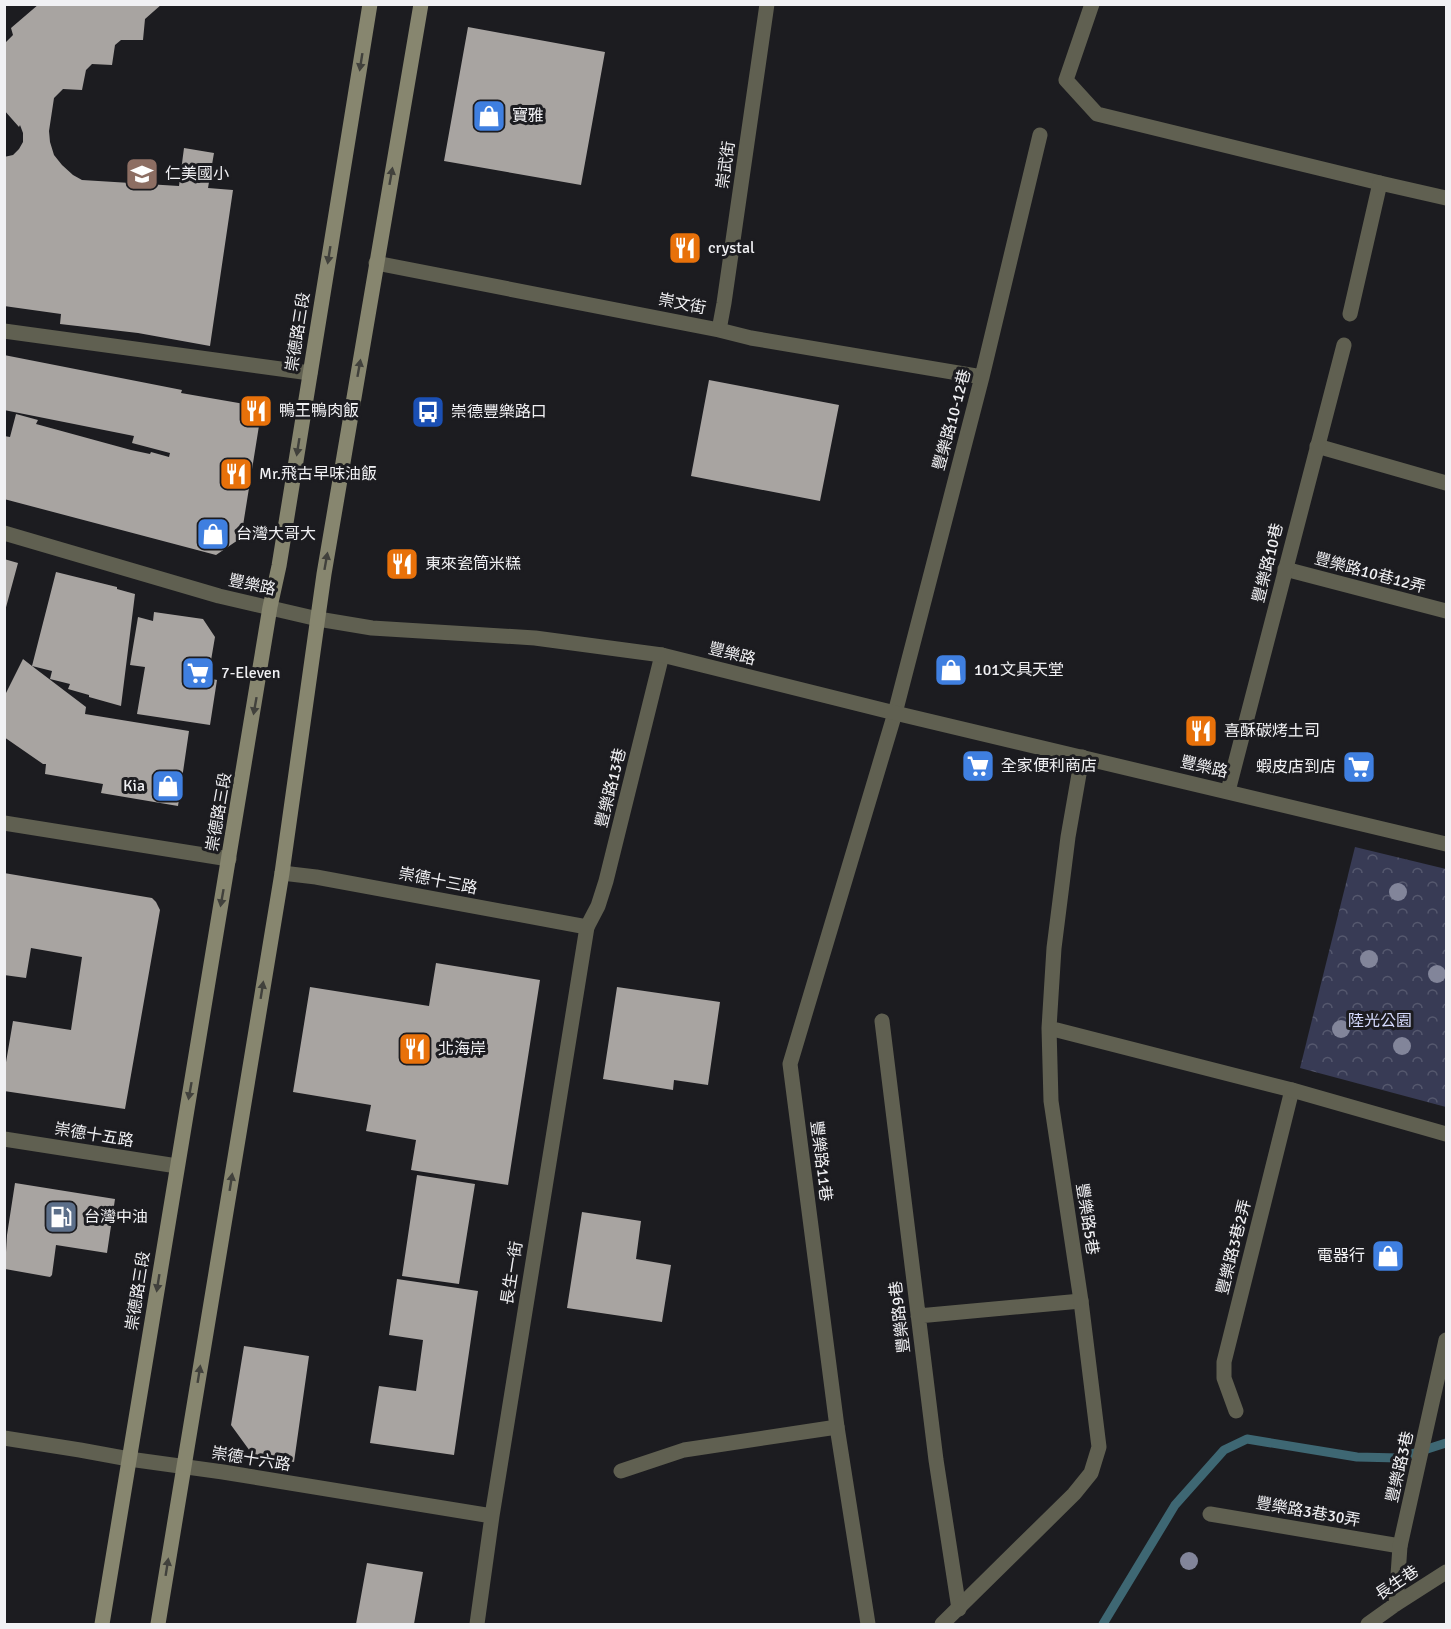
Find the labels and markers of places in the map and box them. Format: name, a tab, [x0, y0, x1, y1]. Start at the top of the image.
shop icon: 寶雅	[471, 98, 507, 134]
place label: 寶雅	[512, 106, 544, 126]
school or university icon: 仁美國小	[124, 156, 160, 192]
place label: 仁美國小	[165, 164, 229, 184]
restaurant icon: crystal	[667, 230, 703, 266]
place label: crystal	[708, 238, 755, 258]
restaurant icon: 鴨王鴨肉飯	[238, 393, 274, 429]
bus stop icon: 崇德豐樂路口	[410, 394, 446, 430]
place label: 鴨王鴨肉飯	[279, 401, 359, 421]
place label: 崇德豐樂路口	[451, 402, 547, 422]
restaurant icon: Mr.飛古早味油飯	[218, 456, 254, 492]
place label: Mr.飛古早味油飯	[259, 464, 377, 484]
shop icon: 台灣大哥大	[195, 516, 231, 552]
place label: 台灣大哥大	[236, 524, 316, 544]
restaurant icon: 東來瓷筒米糕	[384, 546, 420, 582]
place label: 東來瓷筒米糕	[425, 554, 521, 574]
shop icon: 101文具天堂	[933, 652, 969, 688]
supermarket icon: 7-Eleven	[180, 655, 216, 691]
place label: 101文具天堂	[974, 660, 1064, 680]
place label: 7-Eleven	[221, 663, 280, 683]
restaurant icon: 喜酥碳烤土司	[1183, 713, 1219, 749]
place label: 喜酥碳烤土司	[1224, 721, 1320, 741]
supermarket icon: 全家便利商店	[960, 748, 996, 784]
supermarket icon: 蝦皮店到店	[1341, 749, 1377, 785]
place label: 全家便利商店	[1001, 756, 1097, 776]
place label: 蝦皮店到店	[1256, 757, 1336, 777]
shop icon: Kia	[150, 768, 186, 804]
place label: Kia	[123, 776, 145, 796]
restaurant icon: 北海岸	[397, 1031, 433, 1067]
place label: 北海岸	[438, 1039, 486, 1059]
fuel station icon: 台灣中油	[43, 1199, 79, 1235]
place label: 台灣中油	[84, 1207, 148, 1227]
shop icon: 電器行	[1370, 1238, 1406, 1274]
place label: 電器行	[1317, 1246, 1365, 1266]

